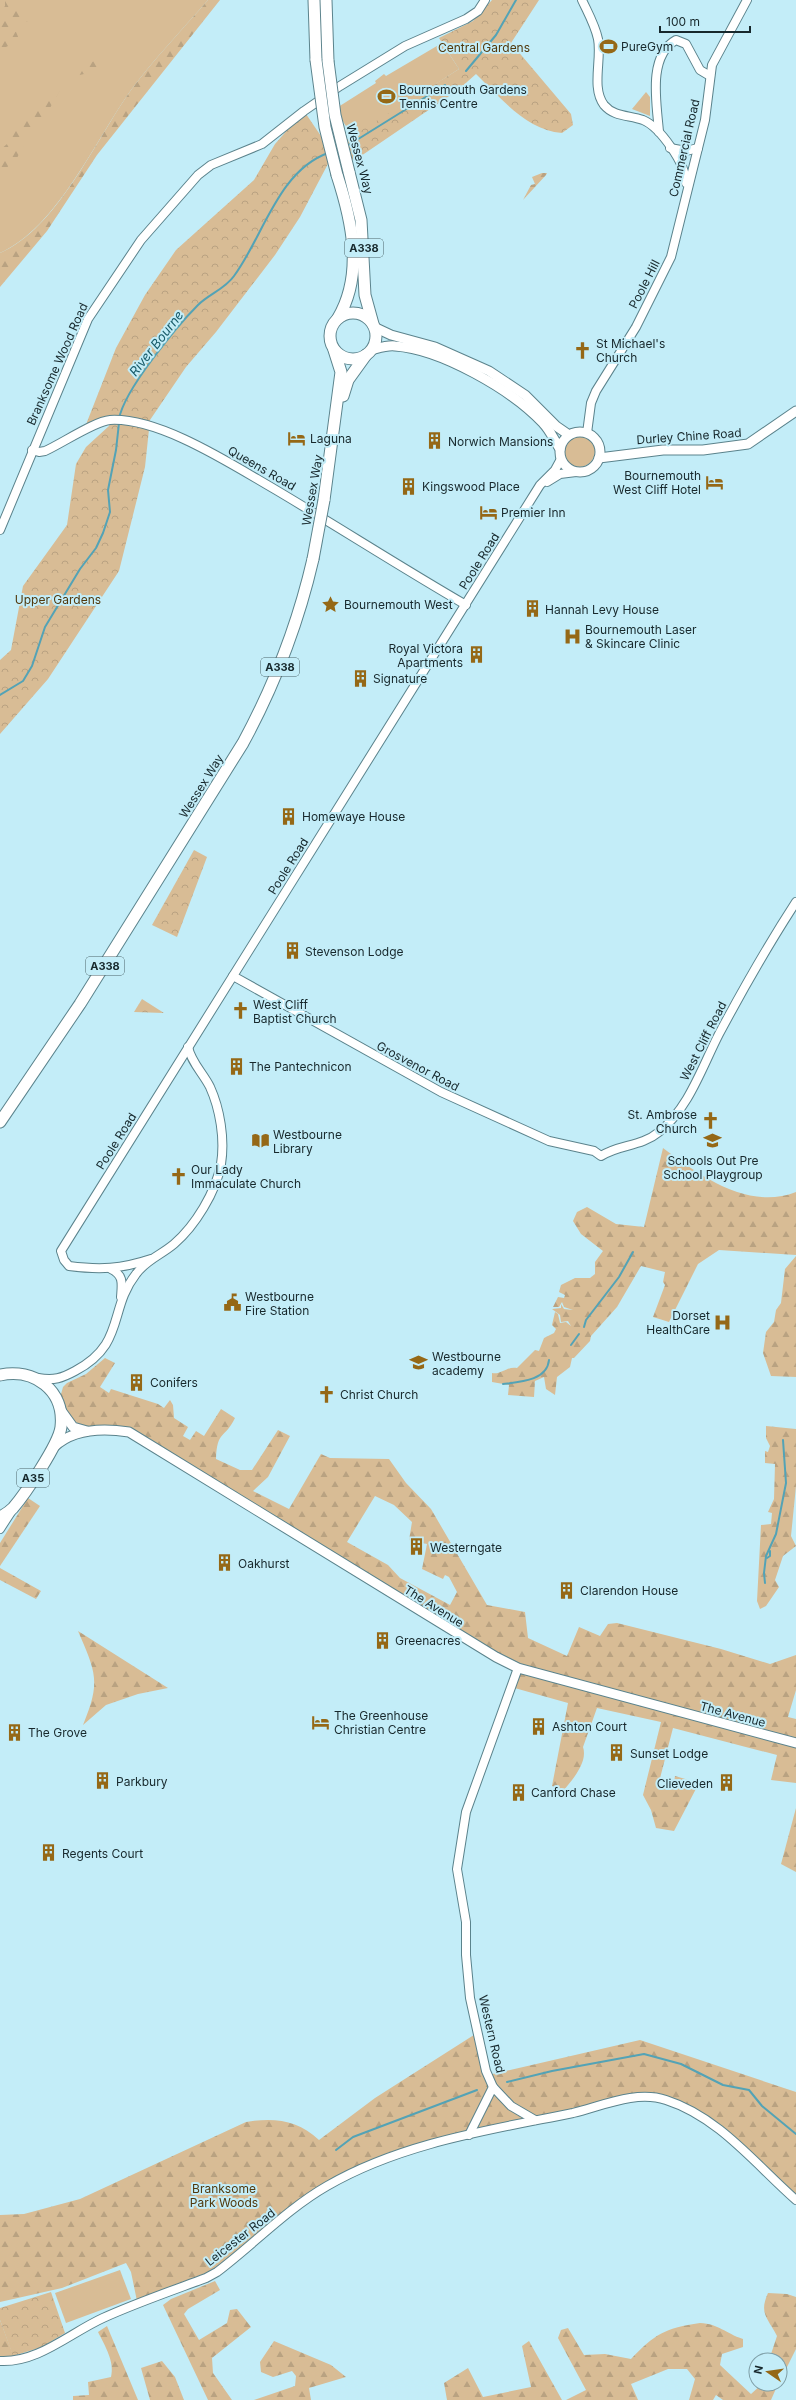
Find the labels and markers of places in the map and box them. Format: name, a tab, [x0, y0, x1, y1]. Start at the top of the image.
sports icon: PureGym	[598, 36, 618, 56]
place label: PureGym	[621, 39, 673, 54]
place label: Bournemouth Gardens Tennis Centre	[399, 82, 527, 111]
sports icon: Bournemouth Gardens Tennis Centre	[376, 86, 396, 106]
place label: St Michael's Church	[596, 336, 665, 365]
church icon: St Michael's Church	[573, 340, 593, 360]
hotel icon: Laguna	[287, 428, 307, 448]
place label: Laguna	[310, 431, 352, 446]
building icon: Norwich Mansions	[425, 431, 445, 451]
place label: Norwich Mansions	[448, 434, 553, 449]
place label: Bournemouth West Cliff Hotel	[613, 468, 701, 497]
hotel icon: Bournemouth West Cliff Hotel	[704, 472, 724, 492]
building icon: Kingswood Place	[399, 476, 419, 496]
place label: Kingswood Place	[422, 479, 520, 494]
hotel icon: Premier Inn	[478, 502, 498, 522]
place label: Premier Inn	[501, 505, 566, 520]
place icon: Bournemouth West	[321, 594, 341, 614]
place label: Bournemouth West	[344, 597, 453, 612]
building icon: Hannah Levy House	[522, 599, 542, 619]
place label: Hannah Levy House	[545, 602, 659, 617]
place label: Bournemouth Laser & Skincare Clinic	[585, 622, 697, 651]
hospital icon: Bournemouth Laser & Skincare Clinic	[562, 626, 582, 646]
place label: Royal Victora Apartments	[388, 641, 463, 670]
building icon: Royal Victora Apartments	[466, 645, 486, 665]
building icon: Signature	[350, 668, 370, 688]
place label: Signature	[373, 671, 427, 686]
building icon: Homewaye House	[279, 806, 299, 826]
place label: Homewaye House	[302, 809, 405, 824]
building icon: Stevenson Lodge	[282, 941, 302, 961]
place label: Stevenson Lodge	[305, 944, 404, 959]
place label: West Cliff Baptist Church	[253, 997, 337, 1026]
church icon: West Cliff Baptist Church	[230, 1001, 250, 1021]
building icon: The Pantechnicon	[226, 1056, 246, 1076]
place label: The Pantechnicon	[249, 1059, 352, 1074]
place label: St. Ambrose Church	[628, 1107, 697, 1136]
church icon: St. Ambrose Church	[700, 1111, 720, 1131]
place label: Westbourne Library	[273, 1127, 342, 1156]
library icon: Westbourne Library	[250, 1131, 270, 1151]
school or university icon: Schools Out Pre School Playgroup	[703, 1131, 723, 1151]
place label: Schools Out Pre School Playgroup	[663, 1153, 763, 1182]
place label: Our Lady Immaculate Church	[191, 1162, 301, 1191]
church icon: Our Lady Immaculate Church	[168, 1166, 188, 1186]
place label: Westbourne Fire Station	[245, 1289, 314, 1318]
public building icon: Westbourne Fire Station	[222, 1293, 242, 1313]
place label: Dorset HealthCare	[646, 1308, 710, 1337]
hospital icon: Dorset HealthCare	[713, 1312, 733, 1332]
place label: Westbourne academy	[432, 1349, 501, 1378]
school or university icon: Westbourne academy	[409, 1353, 429, 1373]
building icon: Conifers	[127, 1372, 147, 1392]
place label: Conifers	[150, 1375, 198, 1390]
church icon: Christ Church	[317, 1384, 337, 1404]
place label: Christ Church	[340, 1387, 418, 1402]
building icon: Westerngate	[407, 1537, 427, 1557]
place label: Westerngate	[430, 1540, 502, 1555]
building icon: Oakhurst	[215, 1553, 235, 1573]
place label: Oakhurst	[238, 1556, 290, 1571]
building icon: Clarendon House	[557, 1580, 577, 1600]
place label: Clarendon House	[580, 1583, 678, 1598]
building icon: Greenacres	[372, 1630, 392, 1650]
place label: Greenacres	[395, 1633, 461, 1648]
place label: The Greenhouse Christian Centre	[334, 1708, 428, 1737]
hotel icon: The Greenhouse Christian Centre	[311, 1712, 331, 1732]
building icon: Ashton Court	[529, 1716, 549, 1736]
place label: Ashton Court	[552, 1719, 627, 1734]
building icon: The Grove	[5, 1722, 25, 1742]
place label: The Grove	[28, 1725, 87, 1740]
building icon: Sunset Lodge	[607, 1743, 627, 1763]
place label: Sunset Lodge	[630, 1746, 708, 1761]
building icon: Parkbury	[93, 1771, 113, 1791]
building icon: Clieveden	[716, 1773, 736, 1793]
place label: Parkbury	[116, 1774, 168, 1789]
place label: Clieveden	[657, 1776, 713, 1791]
building icon: Canford Chase	[508, 1782, 528, 1802]
place label: Canford Chase	[531, 1785, 616, 1800]
building icon: Regents Court	[39, 1843, 59, 1863]
place label: Regents Court	[62, 1846, 143, 1861]

